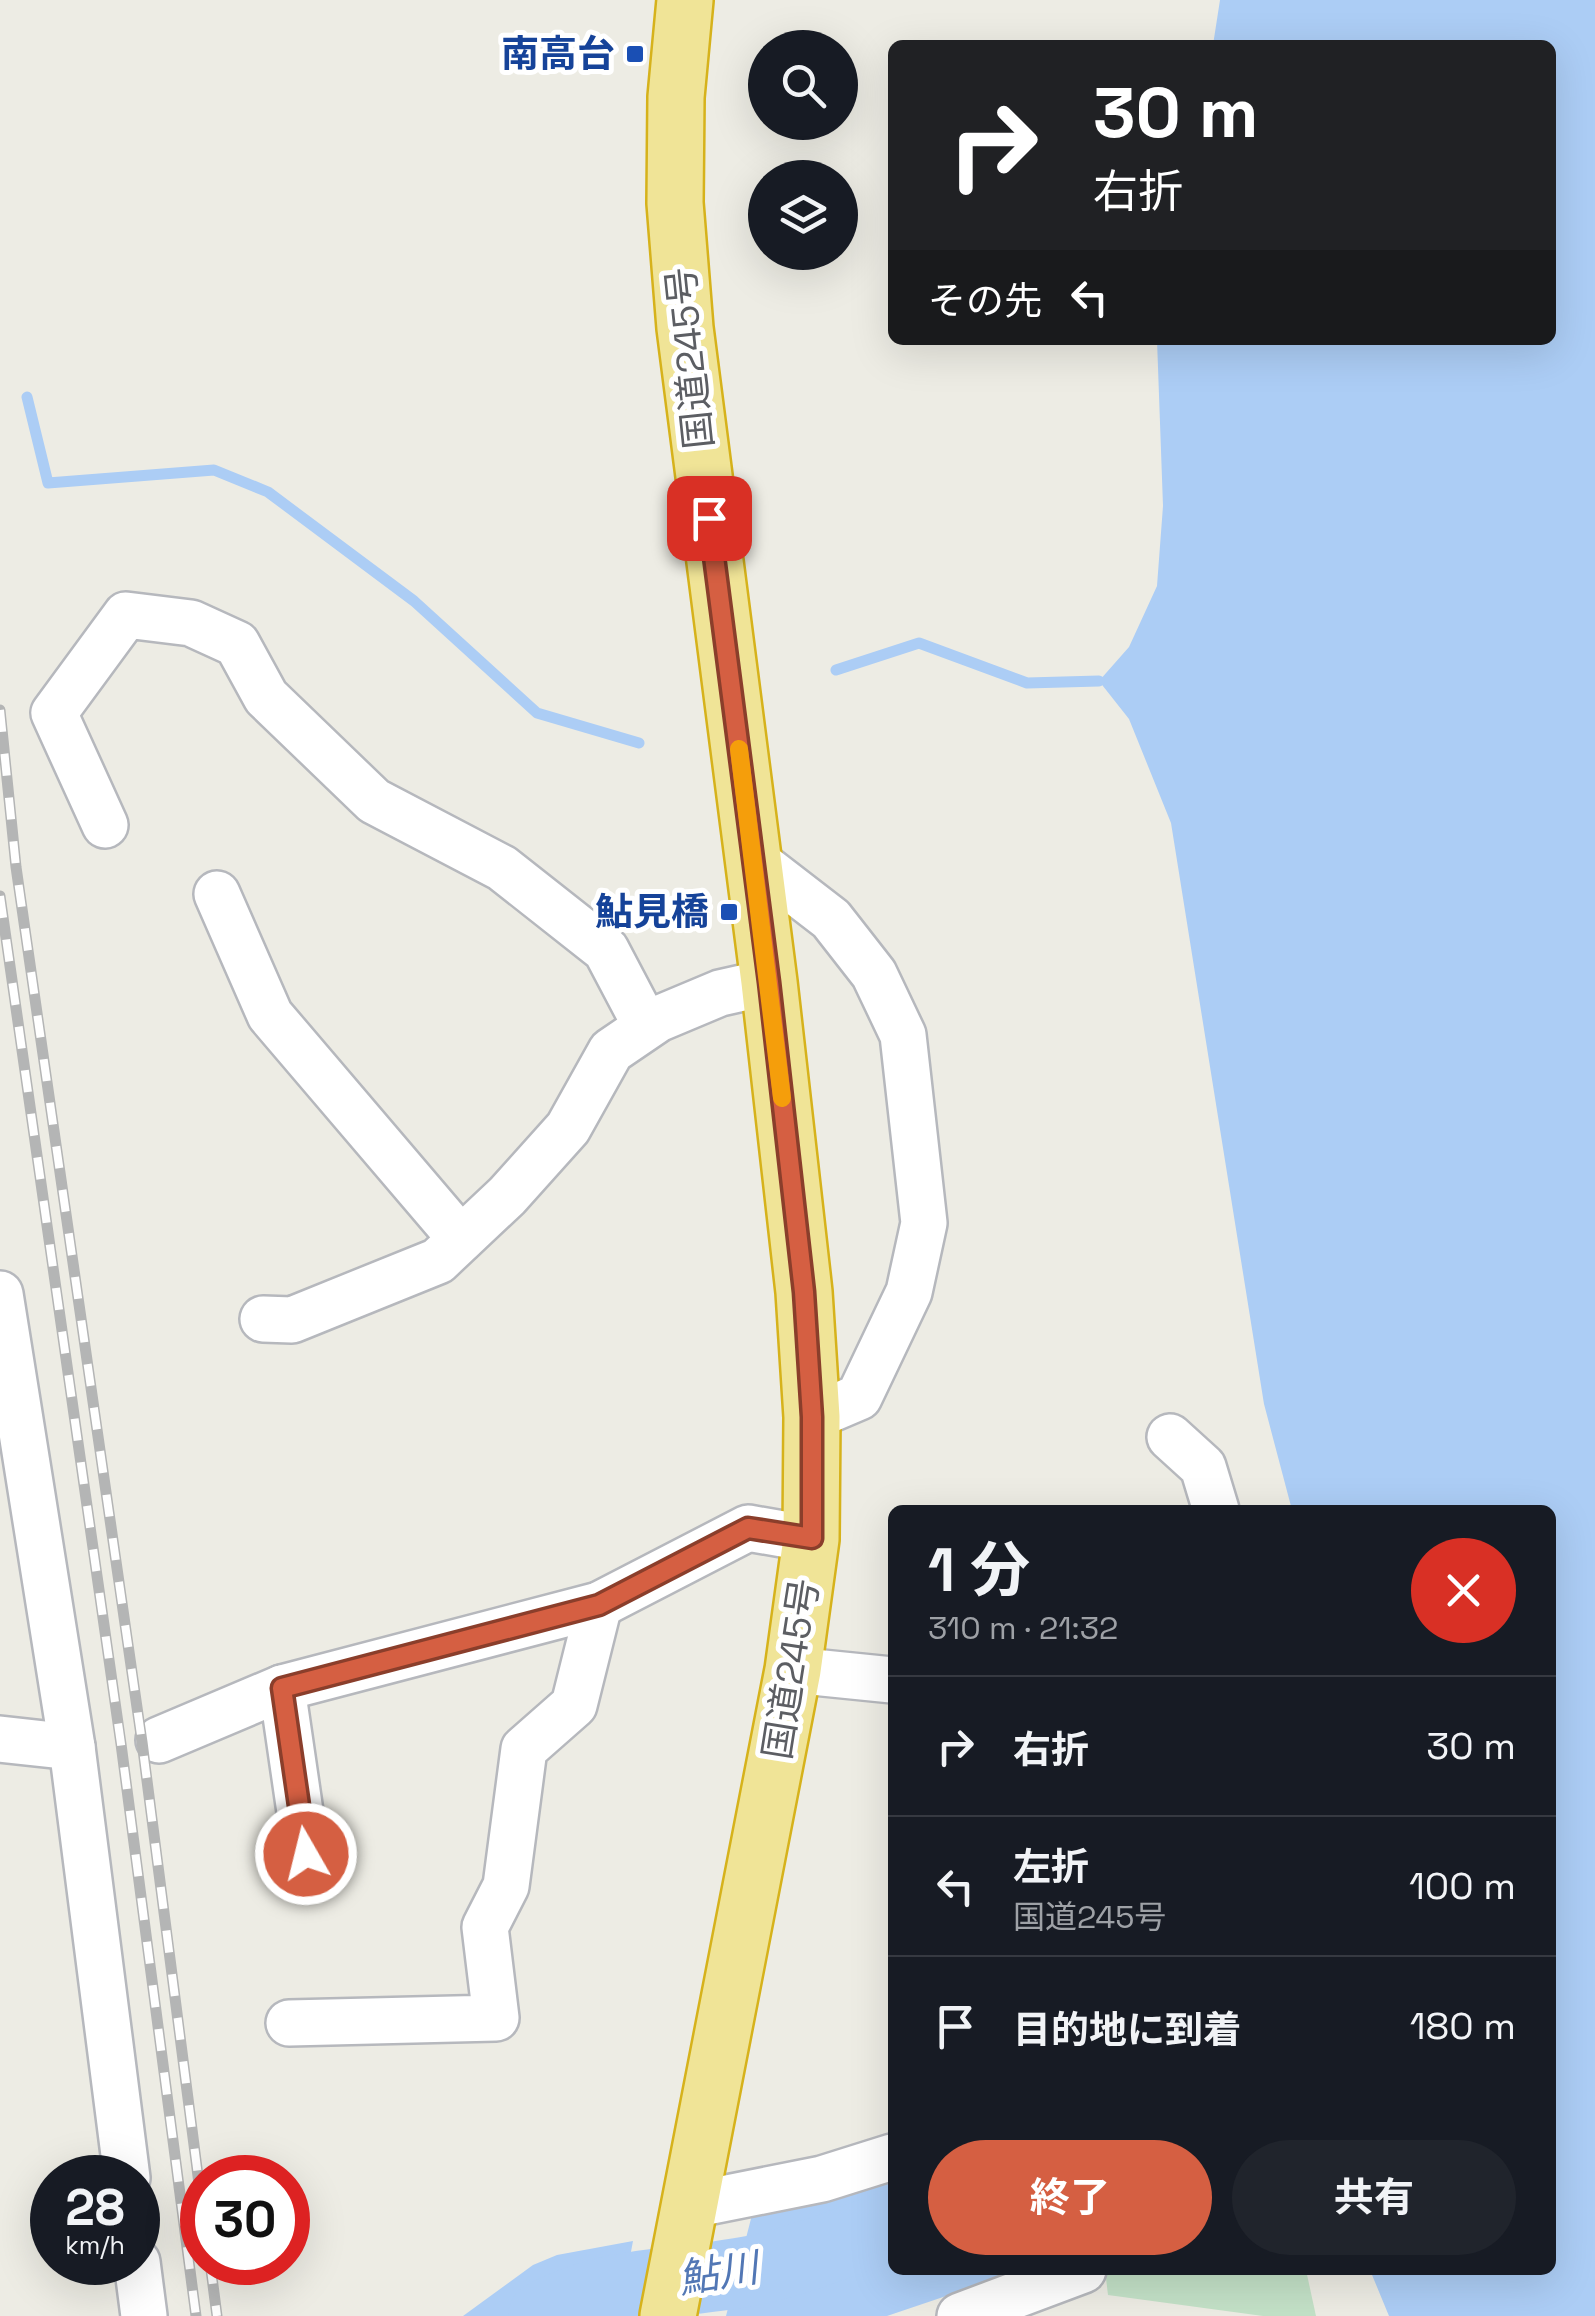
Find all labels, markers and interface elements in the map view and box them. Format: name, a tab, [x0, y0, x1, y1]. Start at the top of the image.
place label: 南高台	[501, 30, 615, 78]
map controls	[748, 30, 858, 270]
button: search	[748, 30, 858, 140]
marker: 南高台	[624, 43, 646, 65]
text: 30 m	[1093, 68, 1258, 157]
icon: right	[928, 80, 1058, 210]
button: layers	[748, 160, 858, 270]
text: 右折	[1093, 163, 1183, 220]
street label: 国道245号	[657, 265, 723, 451]
icon: left	[1062, 270, 1117, 325]
text: その先	[928, 277, 1042, 325]
pin	[667, 476, 752, 561]
icon: arrive	[682, 491, 737, 546]
place label: 鮎見橋	[595, 888, 709, 936]
marker: 鮎見橋	[718, 901, 740, 923]
text: 1 分	[928, 1532, 1030, 1609]
button: close	[1411, 1538, 1516, 1643]
street label: 国道245号	[753, 1575, 829, 1763]
text: 310 m · 21:32	[928, 1608, 1118, 1648]
icon: right	[928, 1719, 983, 1774]
text: 30 m	[1426, 1722, 1516, 1770]
text: 右折	[1013, 1726, 1089, 1774]
position arrow	[254, 1802, 358, 1906]
text: 左折	[1013, 1843, 1089, 1891]
icon: left	[928, 1859, 983, 1914]
text: 100 m	[1409, 1862, 1516, 1910]
text: 国道245号	[1013, 1897, 1167, 1937]
icon: arrive	[928, 1999, 983, 2054]
text: 180 m	[1410, 2002, 1516, 2050]
text: 目的地に到着	[1013, 2006, 1241, 2054]
button: 終了	[928, 2140, 1212, 2255]
button: 共有	[1232, 2140, 1516, 2255]
speed limit sign: 30	[180, 2155, 310, 2285]
text: 28	[65, 2176, 125, 2240]
text: km/h	[65, 2229, 125, 2261]
water label: 鮎川	[675, 2241, 766, 2305]

